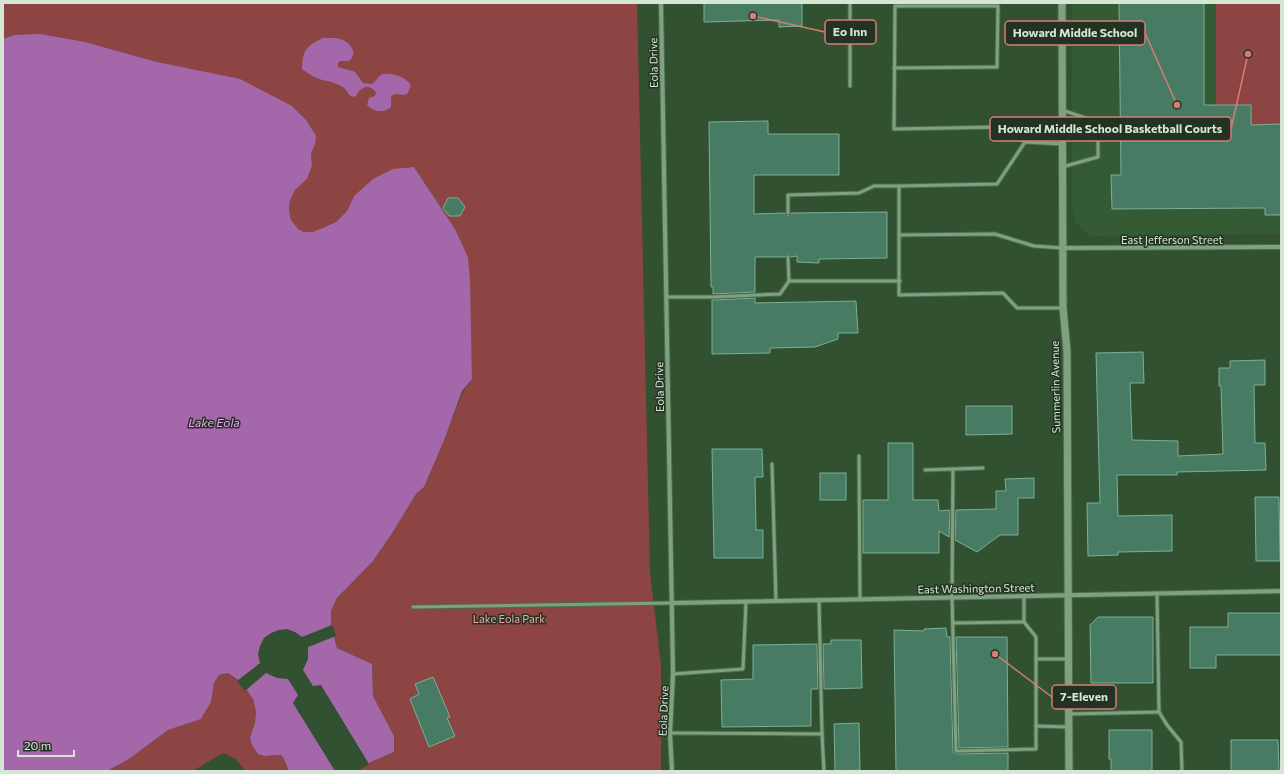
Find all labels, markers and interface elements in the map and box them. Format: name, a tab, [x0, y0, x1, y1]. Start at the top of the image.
callout: Eo Inn	[825, 20, 876, 44]
callout: Howard Middle School	[1005, 21, 1145, 45]
text: Eo Inn	[833, 24, 867, 38]
text: Howard Middle School	[1013, 25, 1137, 39]
street label: Eola Drive	[646, 38, 660, 88]
callout: Howard Middle School Basketball Courts	[990, 117, 1231, 141]
text: Howard Middle School Basketball Courts	[998, 121, 1223, 135]
street label: East Jefferson Street	[1121, 233, 1224, 247]
street label: Summerlin Avenue	[1048, 340, 1062, 433]
street label: Eola Drive	[652, 362, 666, 412]
water label: Lake Eola	[188, 415, 240, 429]
street label: East Washington Street	[917, 580, 1035, 596]
park label: Lake Eola Park	[473, 612, 545, 625]
street label: Eola Drive	[656, 685, 670, 736]
callout: 7-Eleven	[1052, 685, 1116, 709]
text: 7-Eleven	[1060, 689, 1108, 703]
scale bar	[18, 732, 74, 758]
text: 20 m	[24, 738, 51, 752]

